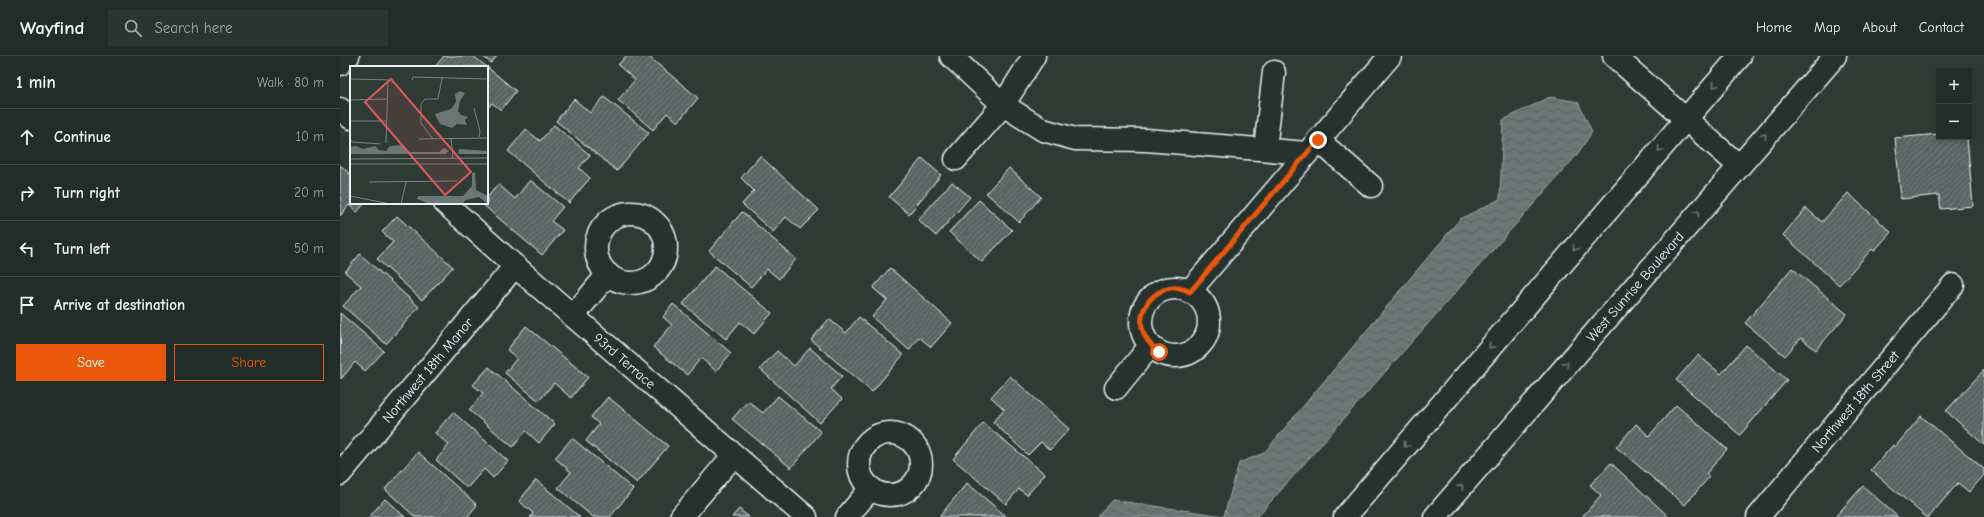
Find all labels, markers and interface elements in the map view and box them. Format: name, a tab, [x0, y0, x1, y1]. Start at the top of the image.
search box	[108, 10, 388, 46]
text: Wayfind	[20, 17, 84, 39]
icon: search	[122, 17, 144, 39]
text: Search here	[154, 19, 233, 37]
text: Home	[1756, 19, 1792, 36]
text: Map	[1814, 19, 1840, 36]
text: About	[1862, 19, 1897, 36]
text: Contact	[1919, 19, 1964, 36]
inset map	[350, 66, 488, 204]
map controls	[1936, 68, 1972, 140]
button: +	[1936, 68, 1972, 104]
text: 1 min	[16, 73, 56, 92]
text: Walk · 80 m	[257, 75, 324, 90]
one-way arrow	[1712, 81, 1719, 88]
button: −	[1936, 104, 1972, 140]
icon: ahead	[16, 126, 38, 148]
text: Continue	[54, 128, 111, 146]
text: 10 m	[296, 129, 324, 144]
route end	[1309, 131, 1327, 149]
one-way arrow	[1760, 133, 1767, 141]
one-way arrow	[1657, 144, 1664, 151]
icon: right	[16, 182, 38, 204]
text: Turn right	[54, 184, 120, 202]
text: 20 m	[294, 185, 324, 200]
one-way arrow	[1693, 210, 1700, 218]
street label: West Sunrise Boulevard	[1583, 228, 1688, 346]
icon: left	[16, 238, 38, 260]
text: Turn left	[54, 240, 110, 258]
text: 50 m	[294, 241, 324, 256]
one-way arrow	[1573, 243, 1580, 250]
icon: arrive	[16, 294, 38, 316]
text: Arrive at destination	[54, 296, 185, 314]
street label: Northwest 18th Manor	[379, 314, 477, 426]
street label: 93rd Terrace	[590, 329, 659, 393]
one-way arrow	[1489, 342, 1496, 349]
route start	[1150, 343, 1168, 361]
button: Save	[16, 344, 166, 381]
button: Share	[174, 344, 324, 381]
street label: Northwest 18th Street	[1808, 347, 1904, 456]
one-way arrow	[1562, 362, 1569, 369]
one-way arrow	[1404, 440, 1411, 448]
one-way arrow	[1456, 485, 1463, 492]

